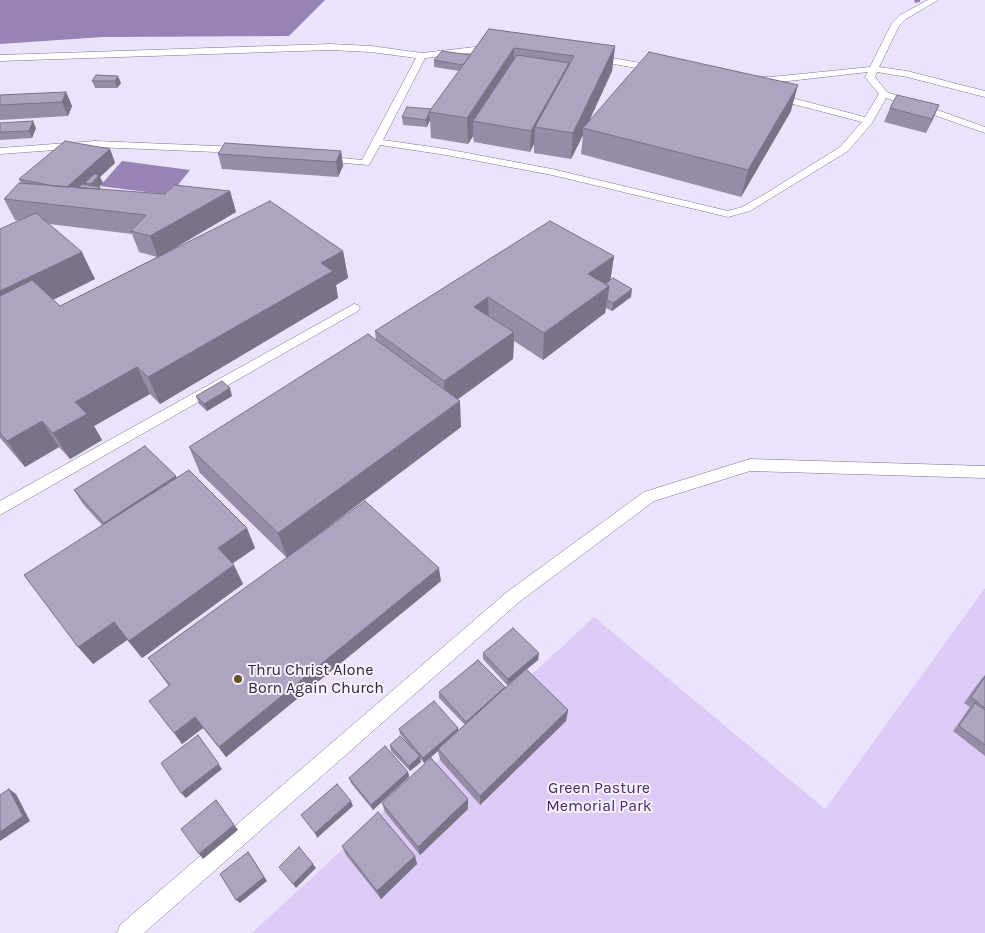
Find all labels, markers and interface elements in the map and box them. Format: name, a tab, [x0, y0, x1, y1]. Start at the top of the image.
place label: Thru Christ Alone Born Again Church	[248, 660, 384, 698]
marker: Thru Christ Alone Born Again Church	[232, 673, 244, 685]
park label: Green Pasture Memorial Park	[546, 778, 652, 816]

